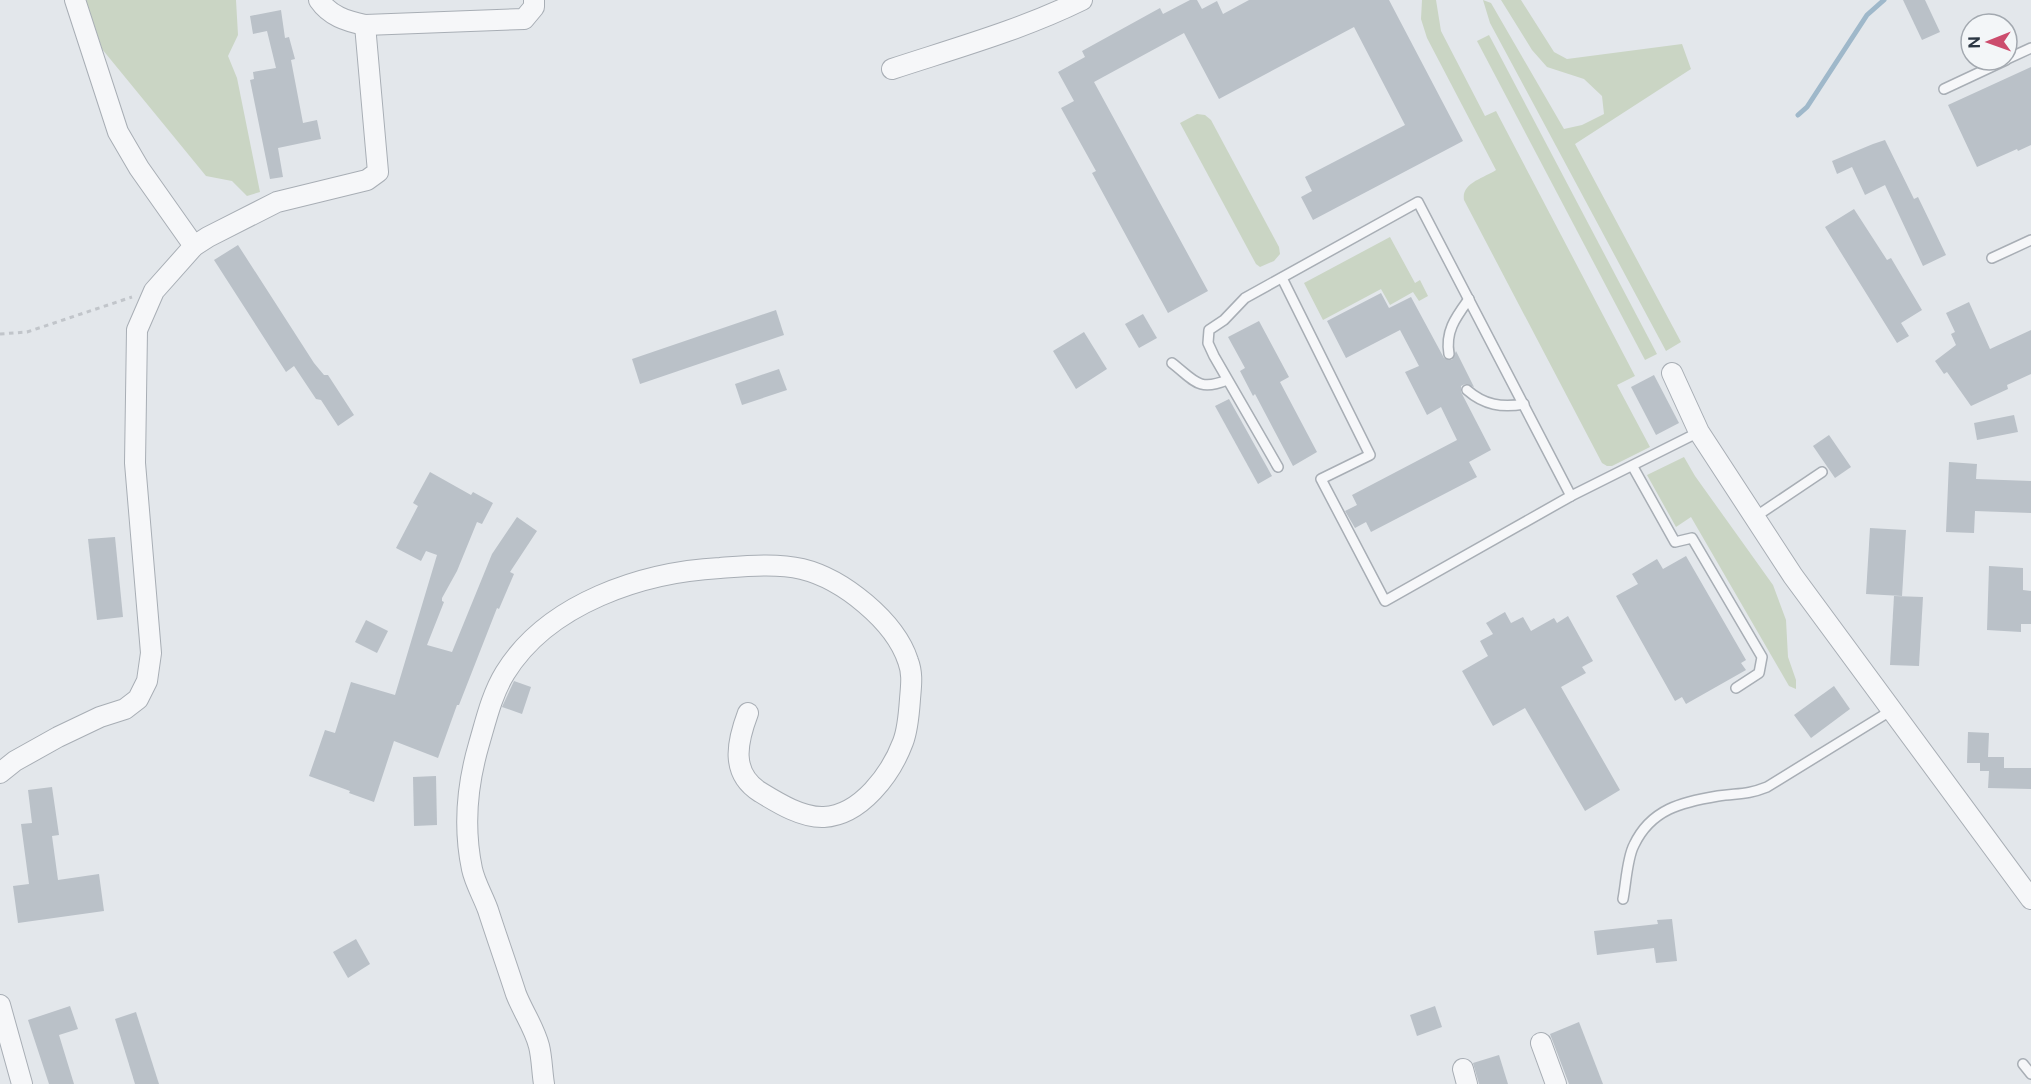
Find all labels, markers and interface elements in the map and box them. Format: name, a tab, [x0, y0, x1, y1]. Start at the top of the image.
north arrow	[1959, 12, 2019, 72]
text: N	[1965, 36, 1984, 49]

